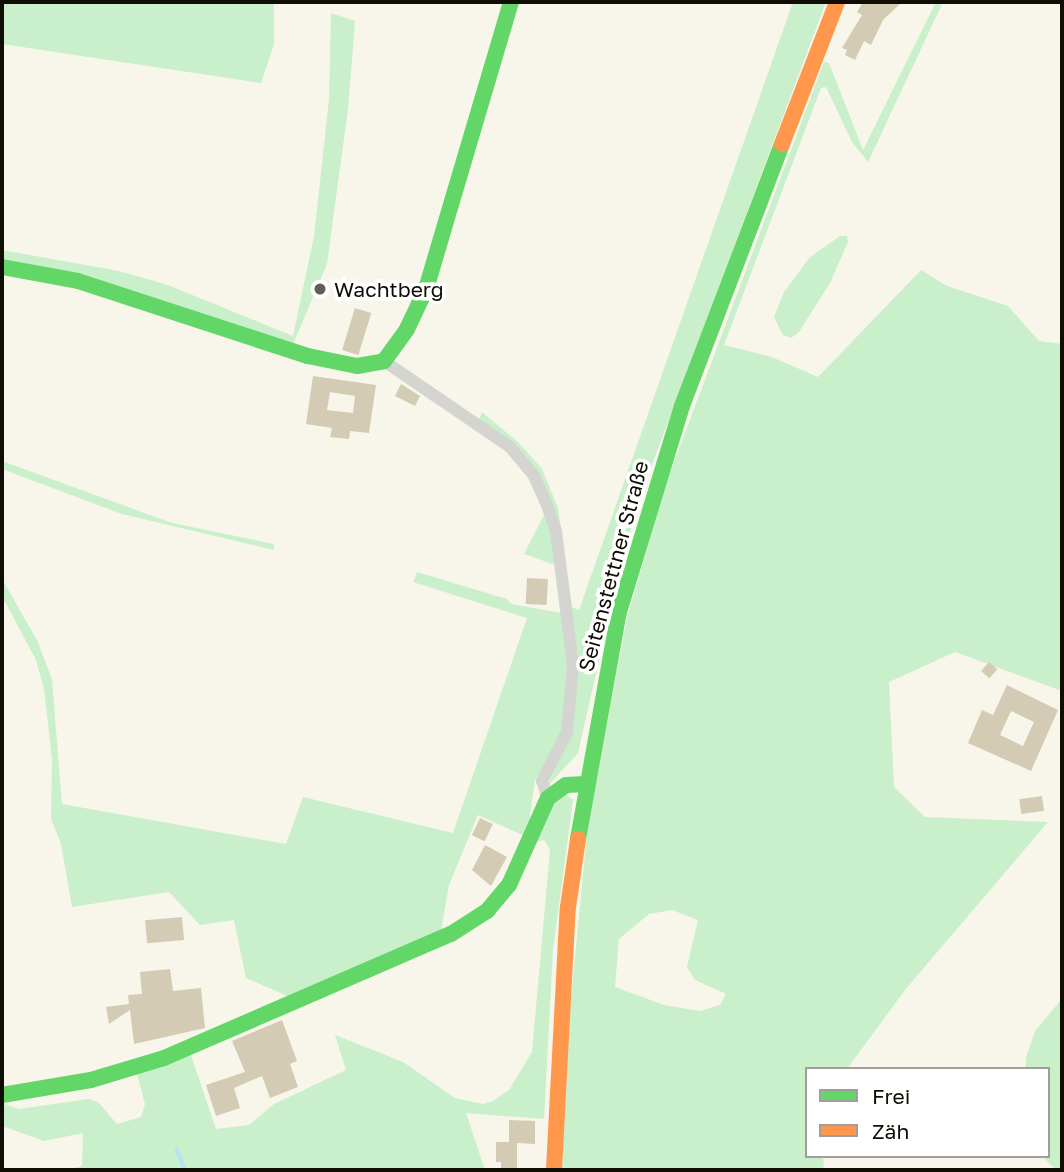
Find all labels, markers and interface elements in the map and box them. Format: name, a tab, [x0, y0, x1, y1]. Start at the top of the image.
place label: Wachtberg	[334, 276, 444, 302]
marker: Wachtberg	[312, 281, 328, 297]
street label: Seitenstettner Straße	[573, 458, 653, 674]
legend	[805, 1067, 1050, 1158]
text: Frei	[872, 1083, 910, 1109]
text: Zäh	[872, 1118, 909, 1144]

